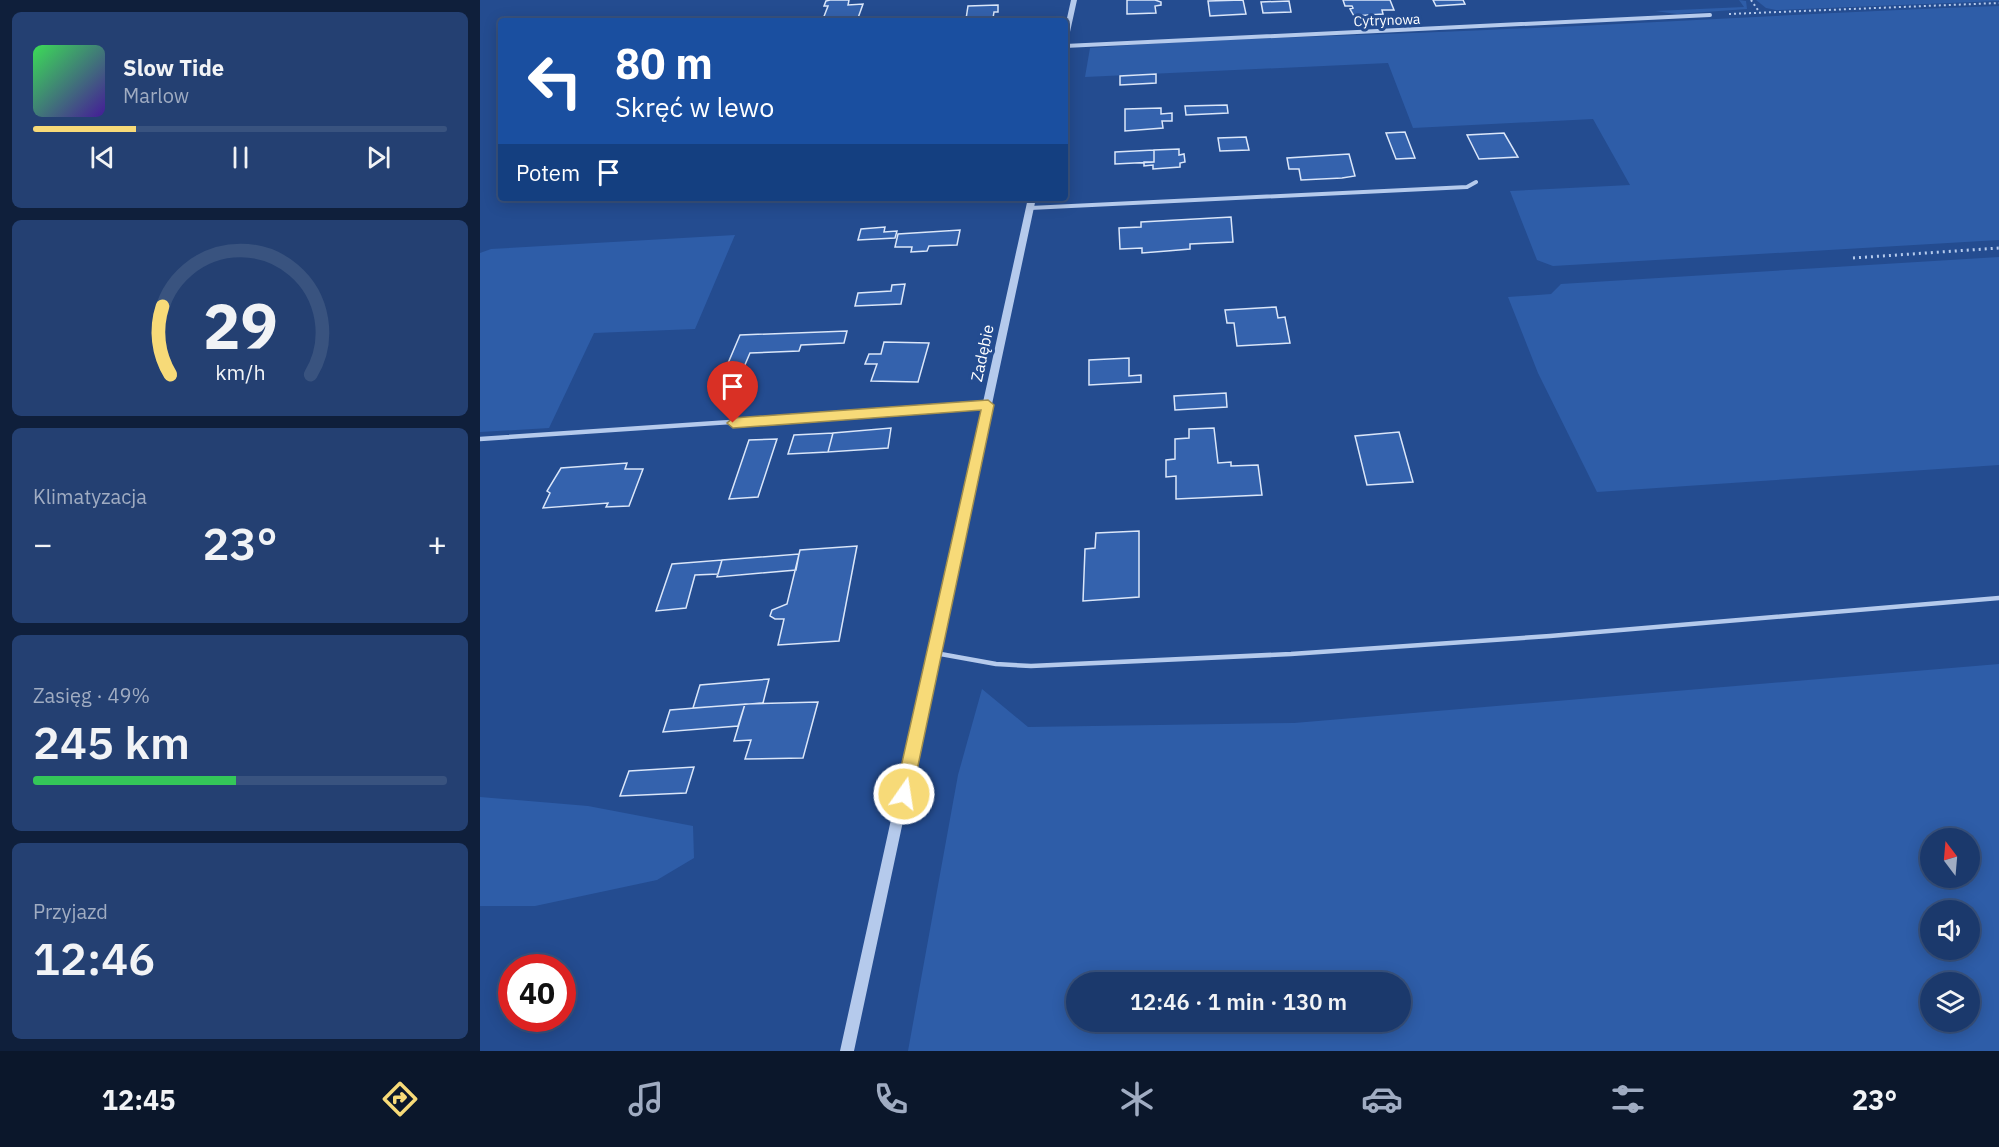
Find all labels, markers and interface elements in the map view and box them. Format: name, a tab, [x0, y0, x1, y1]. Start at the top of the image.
street label: Cytrynowa	[1353, 10, 1421, 30]
text: 80 m	[615, 36, 713, 91]
icon: left	[516, 42, 594, 120]
text: Slow Tide	[123, 53, 224, 82]
text: Marlow	[123, 82, 189, 109]
text: Skręć w lewo	[615, 89, 774, 124]
icon: previous	[86, 141, 119, 174]
icon: pause	[224, 141, 257, 174]
icon: next	[362, 141, 395, 174]
icon: arrive	[592, 156, 625, 189]
text: Potem	[516, 158, 580, 187]
text: 29	[203, 285, 277, 366]
street label: Zadębie	[966, 322, 998, 383]
text: km/h	[215, 358, 265, 386]
pin	[707, 361, 758, 423]
icon: arrive	[716, 370, 749, 403]
text: Klimatyzacja	[33, 483, 147, 510]
text: 23°	[202, 514, 278, 572]
text: −	[33, 522, 53, 565]
text: +	[427, 522, 447, 565]
text: Zasięg · 49%	[33, 682, 150, 709]
text: 245 km	[33, 713, 190, 771]
position arrow	[872, 762, 936, 826]
north arrow	[1920, 828, 1980, 888]
map controls	[1920, 828, 1980, 1032]
text: Przyjazd	[33, 898, 108, 925]
button: sound	[1920, 900, 1980, 960]
text: 12:46	[33, 929, 155, 987]
speed limit sign: 40	[498, 954, 576, 1032]
button: layers	[1920, 972, 1980, 1032]
text: 12:46 · 1 min · 130 m	[1130, 987, 1347, 1016]
icon: directions	[379, 1078, 421, 1120]
icon: music	[625, 1078, 667, 1120]
icon: phone	[870, 1078, 912, 1120]
icon: climate	[1116, 1078, 1158, 1120]
icon: car	[1361, 1078, 1403, 1120]
icon: filters	[1607, 1078, 1649, 1120]
text: 12:45	[102, 1082, 175, 1117]
text: 23°	[1852, 1082, 1897, 1117]

